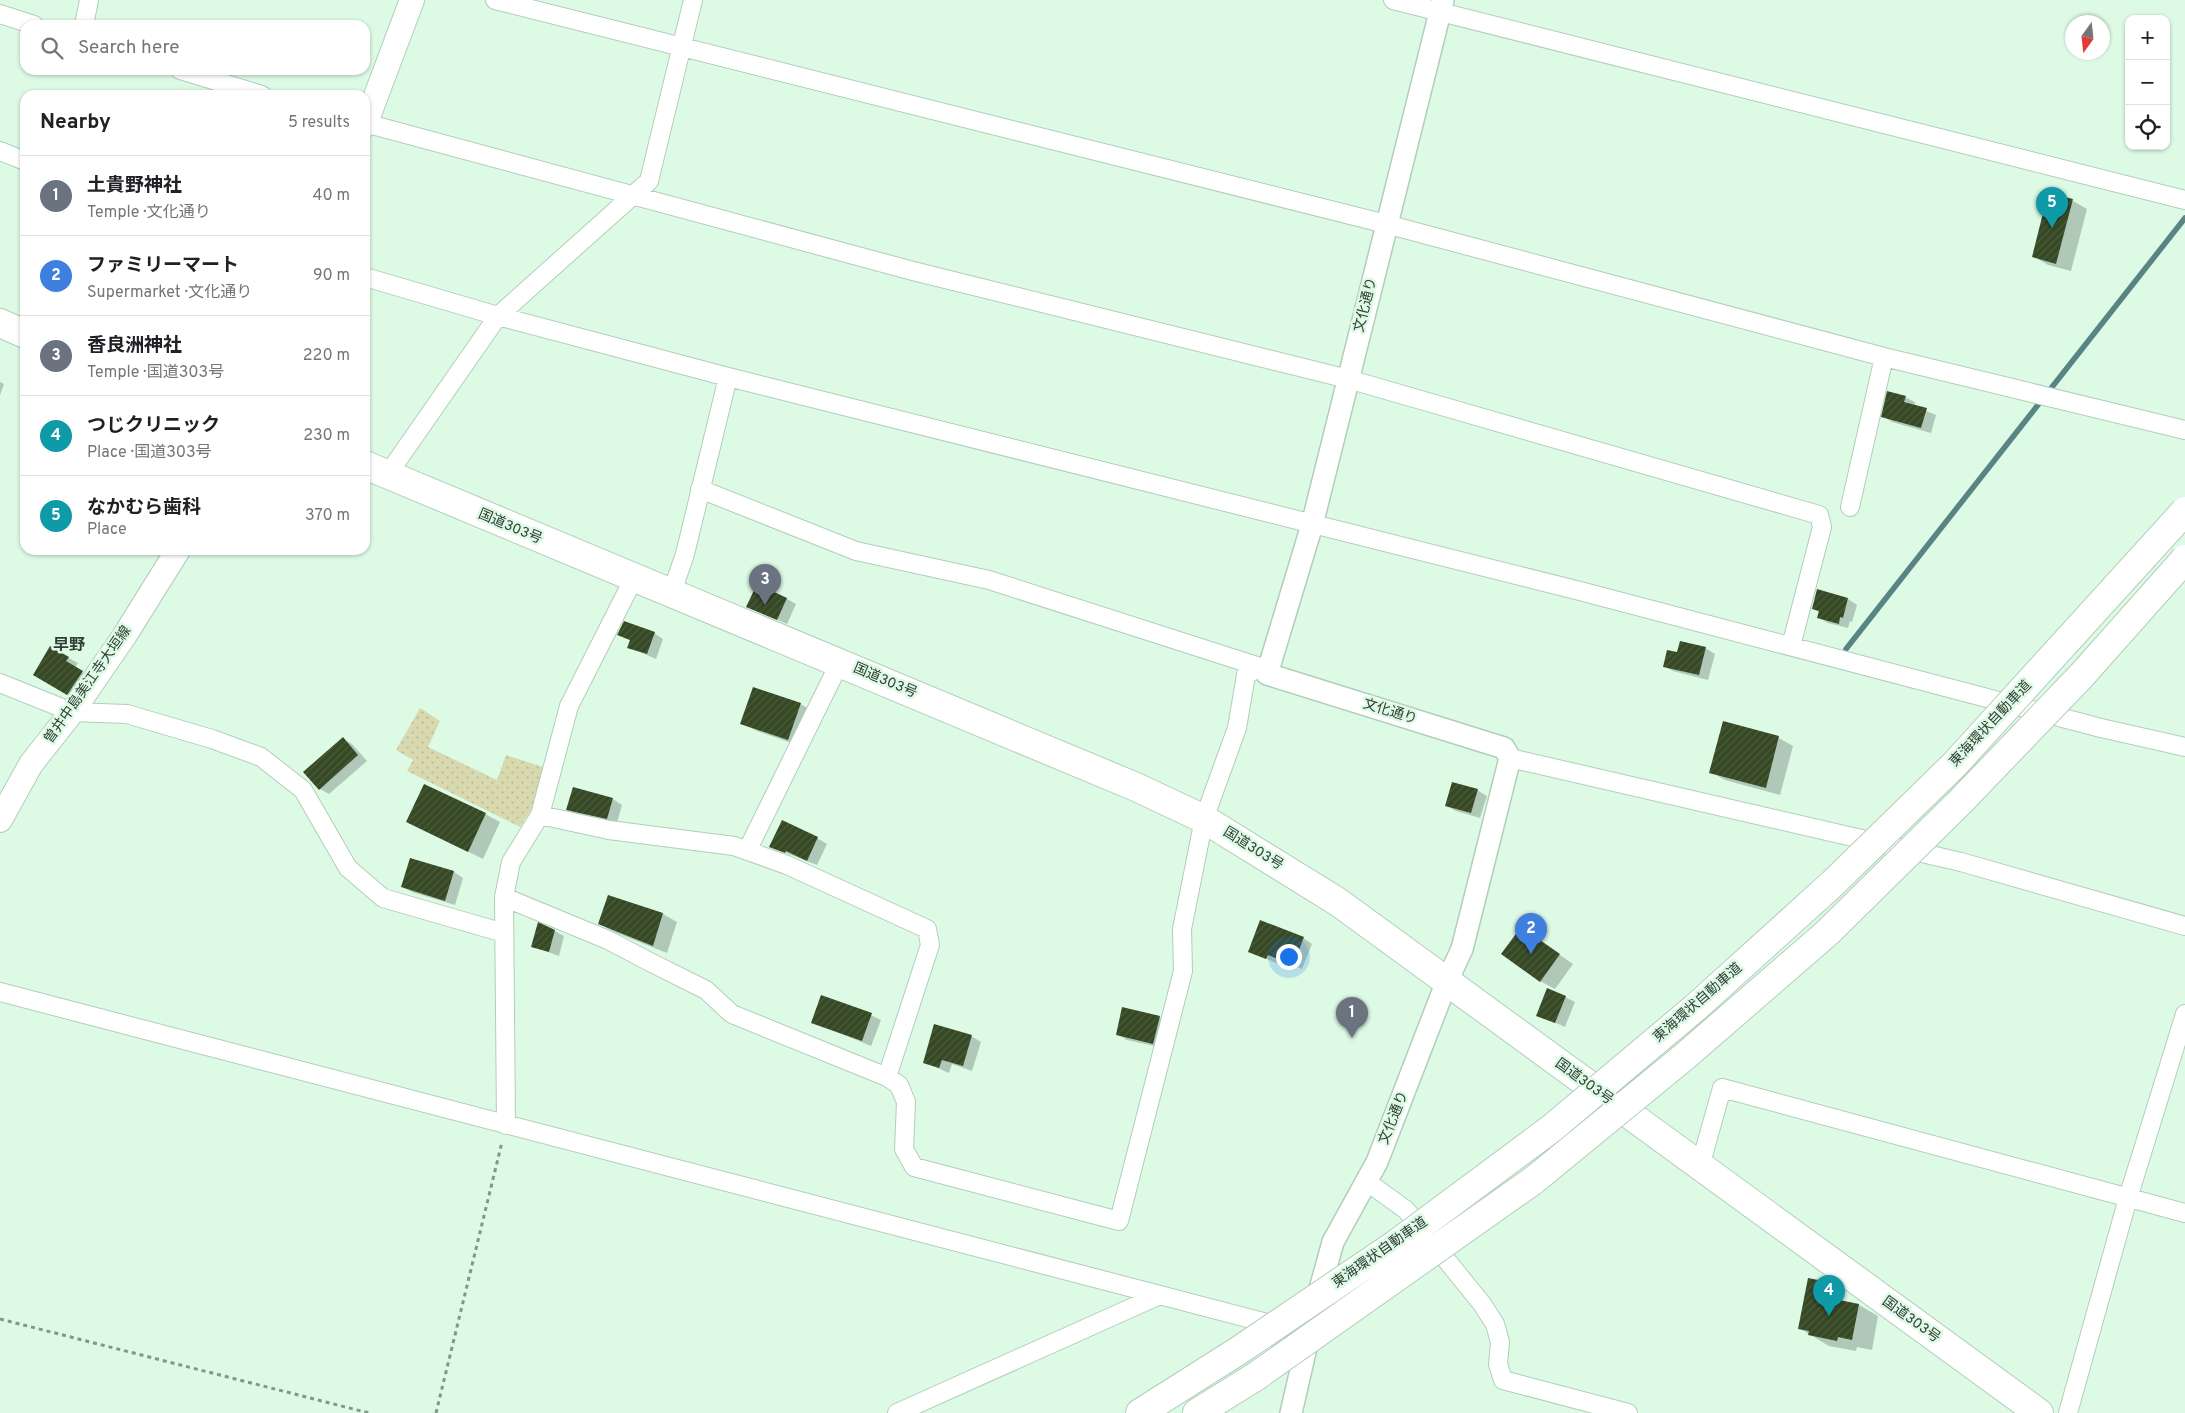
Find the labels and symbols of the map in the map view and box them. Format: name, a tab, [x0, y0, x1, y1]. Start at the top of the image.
north arrow	[2065, 15, 2110, 60]
pin: 5	[2036, 187, 2068, 228]
street label: 文化通り	[1351, 276, 1381, 334]
street label: 国道303号	[476, 506, 544, 548]
pin: 3	[749, 564, 781, 605]
street label: 曽井中島美江寺大垣線	[40, 622, 135, 747]
district label: 早野	[53, 636, 85, 656]
street label: 国道303号	[851, 660, 919, 702]
street label: 東海環状自動車道	[1946, 677, 2035, 771]
street label: 文化通り	[1361, 696, 1419, 728]
street label: 国道303号	[1220, 824, 1286, 874]
pin: 2	[1515, 913, 1547, 954]
your location	[1276, 944, 1302, 970]
street label: 東海環状自動車道	[1650, 959, 1746, 1046]
pin: 1	[1336, 997, 1368, 1038]
street label: 国道303号	[1552, 1055, 1616, 1109]
street label: 文化通り	[1376, 1089, 1412, 1147]
street label: 東海環状自動車道	[1329, 1213, 1431, 1292]
pin: 4	[1813, 1275, 1845, 1316]
street label: 国道303号	[1879, 1293, 1943, 1347]

